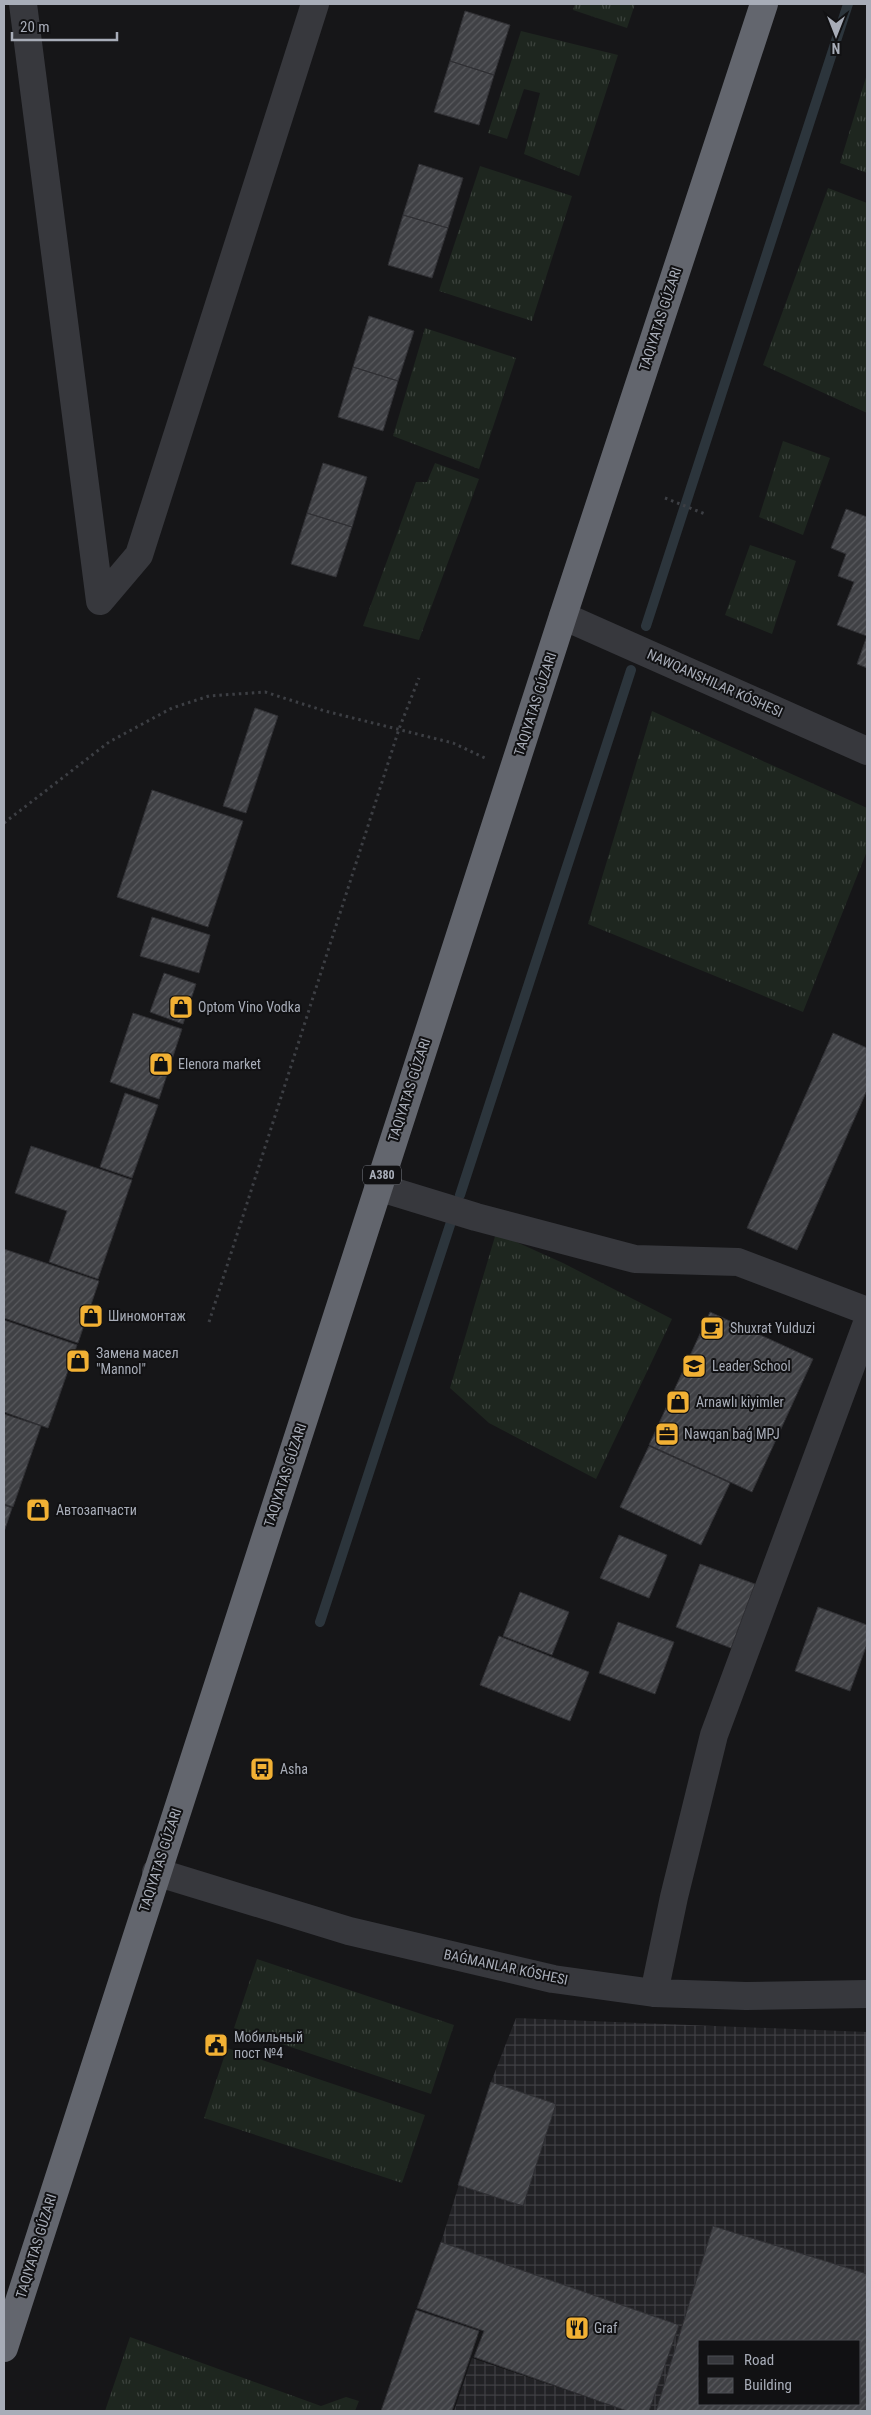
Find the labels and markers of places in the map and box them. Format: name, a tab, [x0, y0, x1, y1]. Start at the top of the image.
shop icon: Optom Vino Vodka	[168, 994, 194, 1020]
place label: Optom Vino Vodka	[198, 999, 301, 1015]
shop icon: Elenora market	[148, 1051, 174, 1077]
place label: Elenora market	[178, 1056, 261, 1072]
shop icon: Шиномонтаж	[78, 1303, 104, 1329]
place label: Шиномонтаж	[108, 1308, 186, 1324]
cafe icon: Shuxrat Yulduzi	[699, 1315, 725, 1341]
place label: Shuxrat Yulduzi	[730, 1320, 815, 1336]
place label: Замена масел "Mannol"	[96, 1345, 179, 1377]
shop icon: Замена масел "Mannol"	[65, 1348, 91, 1374]
school or university icon: Leader School	[681, 1353, 707, 1379]
place label: Leader School	[712, 1358, 791, 1374]
shop icon: Arnawlı kiyimler	[665, 1389, 691, 1415]
place label: Arnawlı kiyimler	[696, 1394, 784, 1410]
office icon: Nawqan baǵ MPJ	[654, 1421, 680, 1447]
place label: Nawqan baǵ MPJ	[684, 1426, 780, 1442]
shop icon: Автозапчасти	[25, 1497, 51, 1523]
place label: Автозапчасти	[56, 1502, 137, 1518]
bus stop icon: Asha	[249, 1756, 275, 1782]
place label: Asha	[280, 1761, 308, 1777]
place label: Мобильный пост №4	[234, 2029, 303, 2061]
public building icon: Мобильный пост №4	[203, 2032, 229, 2058]
restaurant icon: Graf	[564, 2315, 590, 2341]
place label: Graf	[594, 2320, 618, 2336]

